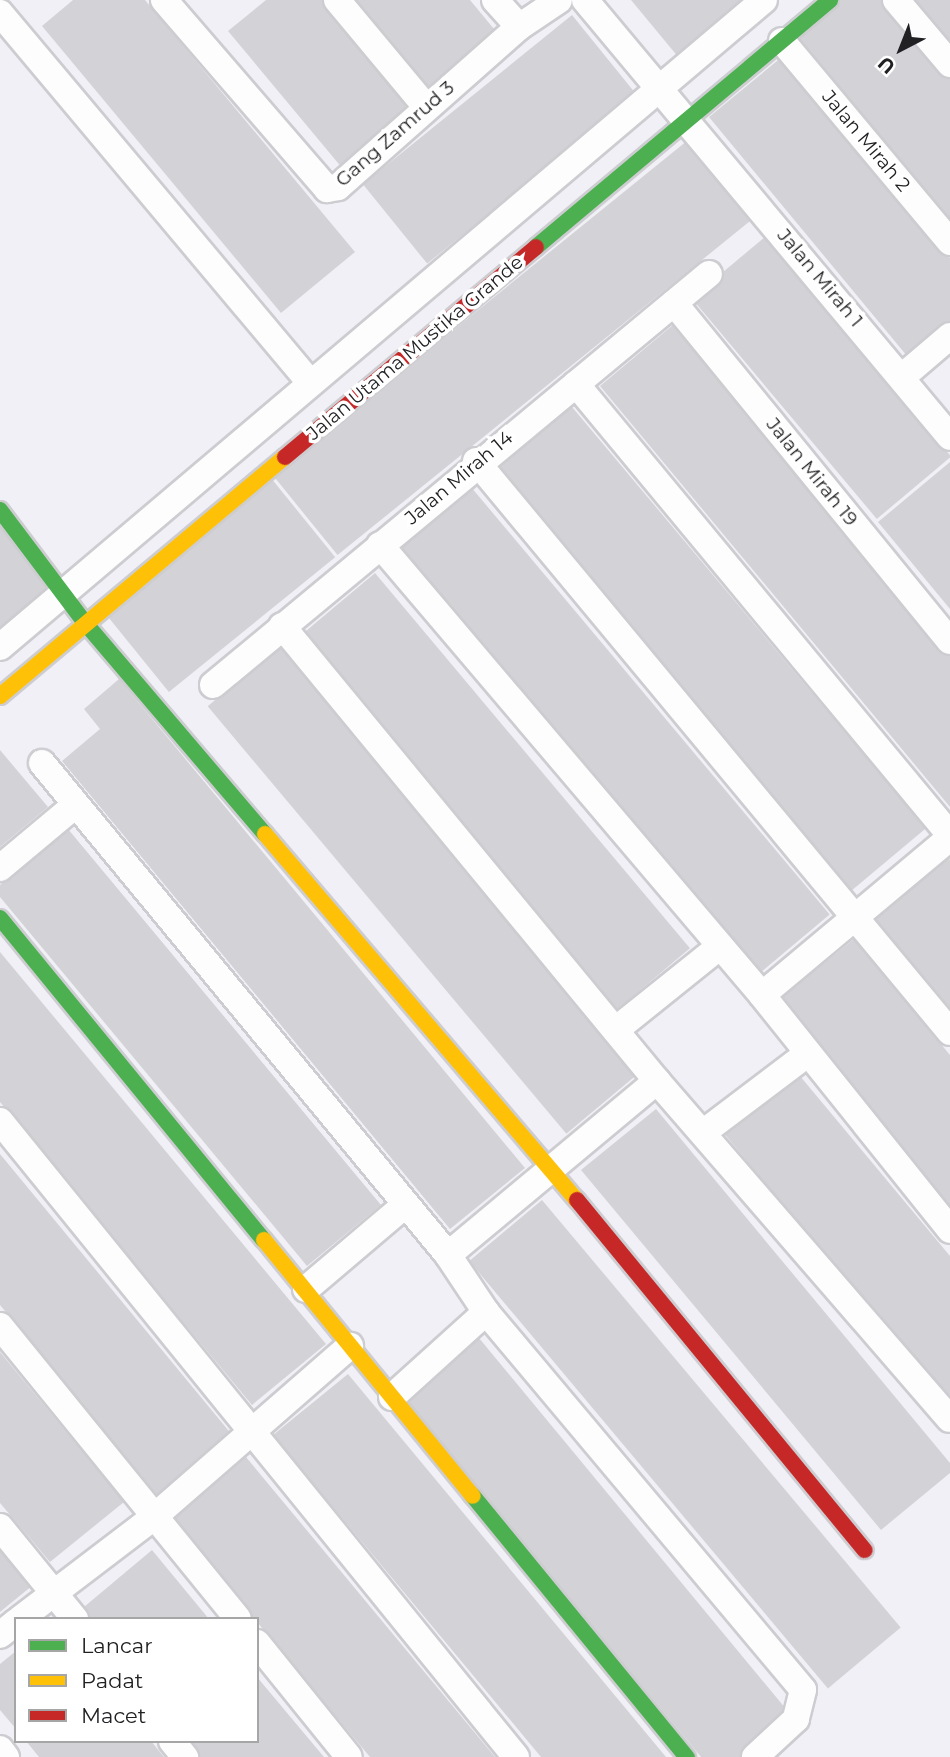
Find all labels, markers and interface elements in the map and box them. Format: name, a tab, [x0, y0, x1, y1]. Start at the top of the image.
north arrow	[866, 14, 936, 84]
text: U	[873, 51, 900, 79]
street label: Gang Zamrud 3	[331, 76, 459, 192]
street label: Jalan Mirah 2	[817, 86, 915, 196]
street label: Jalan Mirah 1	[772, 224, 868, 332]
street label: Jalan Utama Mustika Grande	[302, 251, 528, 445]
street label: Jalan Mirah 19	[761, 413, 863, 531]
street label: Jalan Mirah 14	[401, 426, 517, 530]
legend	[14, 1617, 259, 1743]
text: Lancar	[81, 1633, 153, 1658]
text: Padat	[81, 1668, 143, 1693]
text: Macet	[81, 1703, 146, 1728]

